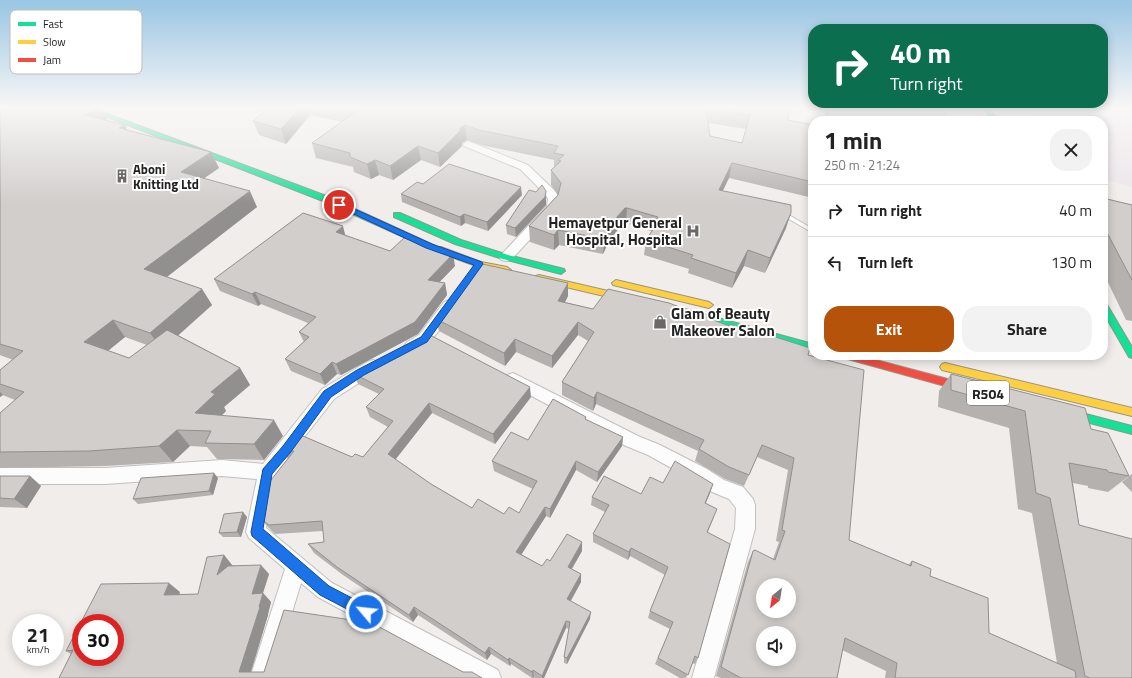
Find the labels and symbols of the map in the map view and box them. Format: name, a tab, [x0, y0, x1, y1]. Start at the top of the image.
legend	[10, 10, 142, 74]
text: Fast	[43, 16, 63, 32]
text: Slow	[43, 34, 66, 50]
text: Jam	[43, 52, 61, 68]
place label: Aboni Knitting Ltd	[133, 159, 199, 194]
building icon: Aboni Knitting Ltd	[114, 168, 130, 184]
pin	[322, 188, 356, 222]
place label: Hemayetpur General Hospital, Hospital	[548, 211, 682, 251]
hospital icon: Hemayetpur General Hospital, Hospital	[685, 223, 701, 239]
place label: Glam of Beauty Makeover Salon	[671, 302, 775, 342]
shop icon: Glam of Beauty Makeover Salon	[652, 314, 668, 330]
road number: R504	[967, 381, 1009, 405]
north arrow	[756, 578, 796, 618]
position arrow	[345, 591, 387, 633]
speed limit sign: 30	[72, 614, 124, 666]

